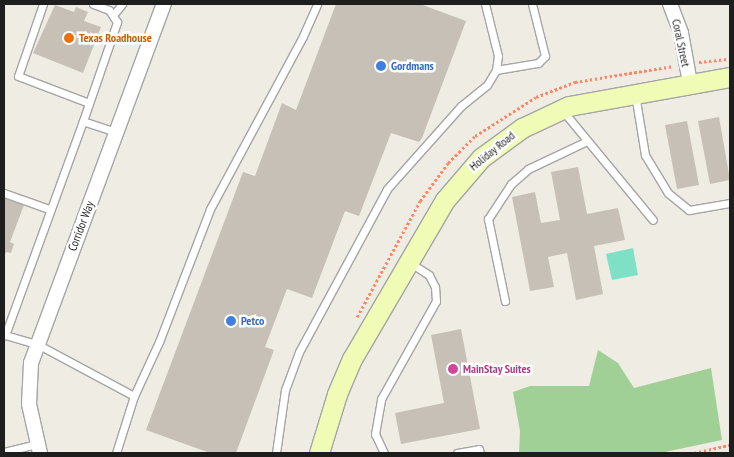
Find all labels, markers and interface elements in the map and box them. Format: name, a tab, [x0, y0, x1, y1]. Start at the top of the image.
street label: Coral Street	[669, 18, 693, 68]
place label: Texas Roadhouse	[79, 31, 152, 45]
marker: Texas Roadhouse	[63, 32, 75, 44]
place label: Gordmans	[391, 59, 434, 73]
marker: Gordmans	[375, 60, 387, 72]
street label: Holiday Road	[466, 128, 518, 174]
street label: Corridor Way	[65, 199, 97, 253]
place label: Petco	[241, 314, 264, 328]
marker: Petco	[225, 315, 237, 327]
place label: MainStay Suites	[463, 362, 531, 376]
marker: MainStay Suites	[447, 363, 459, 375]

